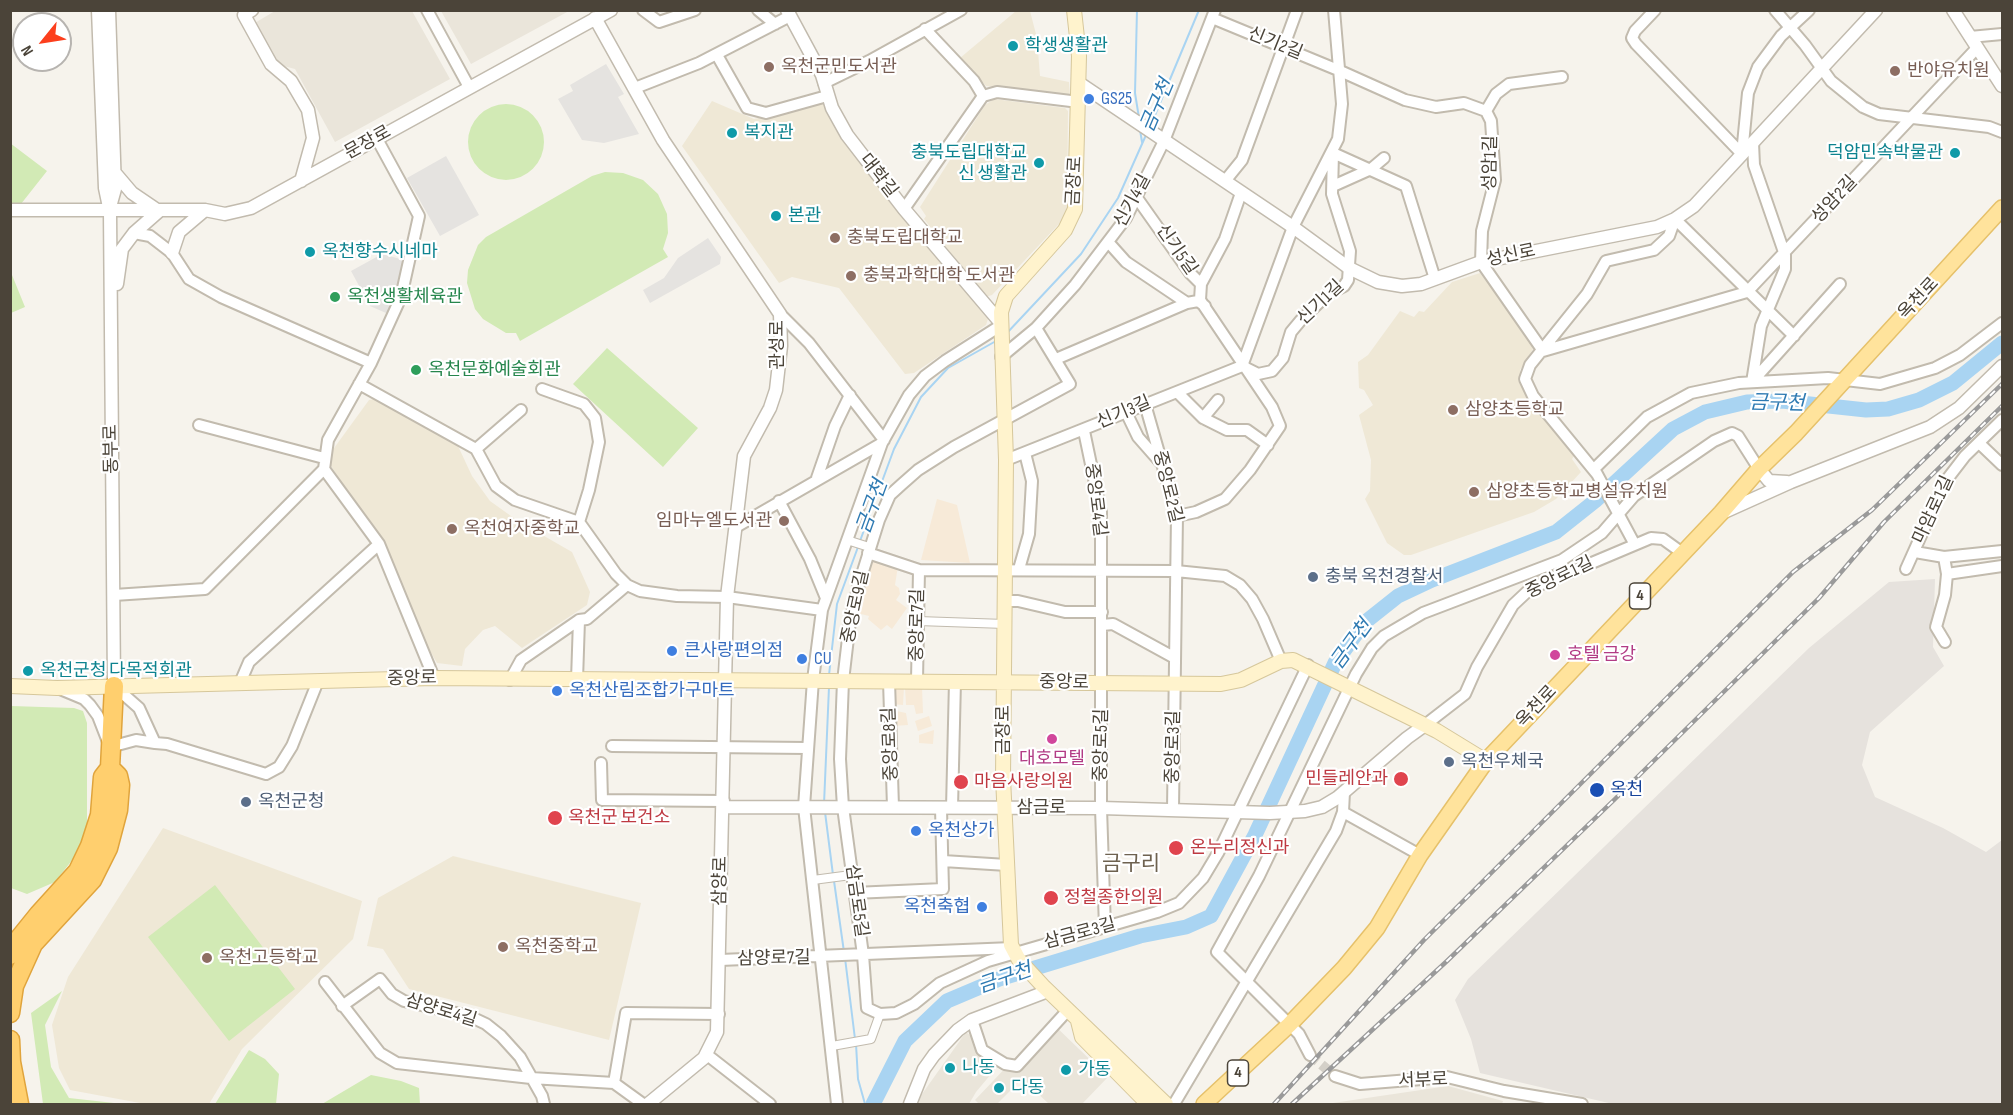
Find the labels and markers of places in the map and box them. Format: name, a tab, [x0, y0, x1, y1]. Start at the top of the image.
place label: 학생생활관	[1025, 35, 1108, 57]
marker: 학생생활관	[1006, 39, 1020, 53]
place label: 옥천군민도서관	[781, 56, 897, 78]
marker: 옥천군민도서관	[762, 60, 776, 74]
place label: 반야유치원	[1907, 60, 1990, 82]
marker: 반야유치원	[1888, 64, 1902, 78]
place label: GS25	[1101, 88, 1132, 110]
marker: GS25	[1082, 92, 1096, 106]
place label: 복지관	[744, 122, 794, 144]
marker: 복지관	[725, 126, 739, 140]
place label: 충북도립대학교 신 생활관	[911, 142, 1027, 184]
place label: 덕암민속박물관	[1827, 142, 1943, 164]
marker: 덕암민속박물관	[1948, 146, 1962, 160]
marker: 충북도립대학교 신 생활관	[1032, 156, 1046, 170]
place label: 본관	[788, 205, 821, 227]
marker: 본관	[769, 209, 783, 223]
place label: 충북도립대학교	[847, 227, 963, 249]
marker: 충북도립대학교	[828, 231, 842, 245]
place label: 옥천향수시네마	[322, 241, 438, 263]
marker: 옥천향수시네마	[303, 245, 317, 259]
place label: 충북과학대학 도서관	[863, 265, 1015, 287]
marker: 충북과학대학 도서관	[844, 269, 858, 283]
place label: 옥천생활체육관	[347, 286, 463, 308]
marker: 옥천생활체육관	[328, 290, 342, 304]
place label: 옥천문화예술회관	[428, 359, 560, 381]
marker: 옥천문화예술회관	[409, 363, 423, 377]
place label: 삼양초등학교	[1465, 399, 1564, 421]
marker: 삼양초등학교	[1446, 403, 1460, 417]
place label: 삼양초등학교병설유치원	[1486, 481, 1668, 503]
marker: 삼양초등학교병설유치원	[1467, 485, 1481, 499]
place label: 임마누엘도서관	[656, 510, 772, 532]
marker: 임마누엘도서관	[777, 514, 791, 528]
place label: 옥천여자중학교	[464, 518, 580, 540]
marker: 옥천여자중학교	[445, 522, 459, 536]
place label: 충북 옥천경찰서	[1325, 566, 1444, 588]
marker: 충북 옥천경찰서	[1306, 570, 1320, 584]
place label: 큰사랑편의점	[684, 640, 783, 662]
marker: 큰사랑편의점	[665, 644, 679, 658]
place label: 호텔 금강	[1567, 644, 1636, 666]
place label: CU	[814, 648, 832, 670]
marker: 호텔 금강	[1548, 648, 1562, 662]
marker: CU	[795, 652, 809, 666]
place label: 옥천군청 다목적회관	[40, 660, 192, 682]
marker: 옥천군청 다목적회관	[21, 664, 35, 678]
place label: 옥천산림조합가구마트	[569, 680, 735, 702]
marker: 옥천산림조합가구마트	[550, 684, 564, 698]
marker: 대호모텔	[1045, 732, 1059, 746]
place label: 대호모텔	[1019, 748, 1085, 770]
place label: 옥천우체국	[1461, 751, 1544, 773]
marker: 옥천우체국	[1442, 755, 1456, 769]
place label: 민들레안과	[1305, 768, 1388, 790]
marker: 민들레안과	[1392, 770, 1410, 788]
place label: 마음사랑의원	[974, 771, 1073, 793]
marker: 마음사랑의원	[952, 773, 970, 791]
place label: 옥천	[1610, 779, 1643, 801]
marker: 옥천	[1588, 781, 1606, 799]
place label: 옥천군청	[258, 791, 324, 813]
marker: 옥천군청	[239, 795, 253, 809]
place label: 옥천군 보건소	[568, 807, 670, 829]
marker: 옥천군 보건소	[546, 809, 564, 827]
place label: 옥천상가	[928, 820, 994, 842]
marker: 옥천상가	[909, 824, 923, 838]
place label: 온누리정신과	[1190, 837, 1289, 859]
marker: 온누리정신과	[1167, 839, 1185, 857]
place label: 정철종한의원	[1064, 887, 1163, 909]
marker: 정철종한의원	[1042, 889, 1060, 907]
place label: 옥천축협	[904, 896, 970, 918]
marker: 옥천축협	[975, 900, 989, 914]
place label: 옥천중학교	[515, 936, 598, 958]
marker: 옥천중학교	[496, 940, 510, 954]
place label: 옥천고등학교	[219, 947, 318, 969]
marker: 옥천고등학교	[200, 951, 214, 965]
place label: 나동	[962, 1057, 995, 1079]
place label: 가동	[1078, 1059, 1111, 1081]
marker: 나동	[943, 1061, 957, 1075]
marker: 가동	[1059, 1063, 1073, 1077]
place label: 다동	[1011, 1077, 1044, 1099]
marker: 다동	[992, 1081, 1006, 1095]

